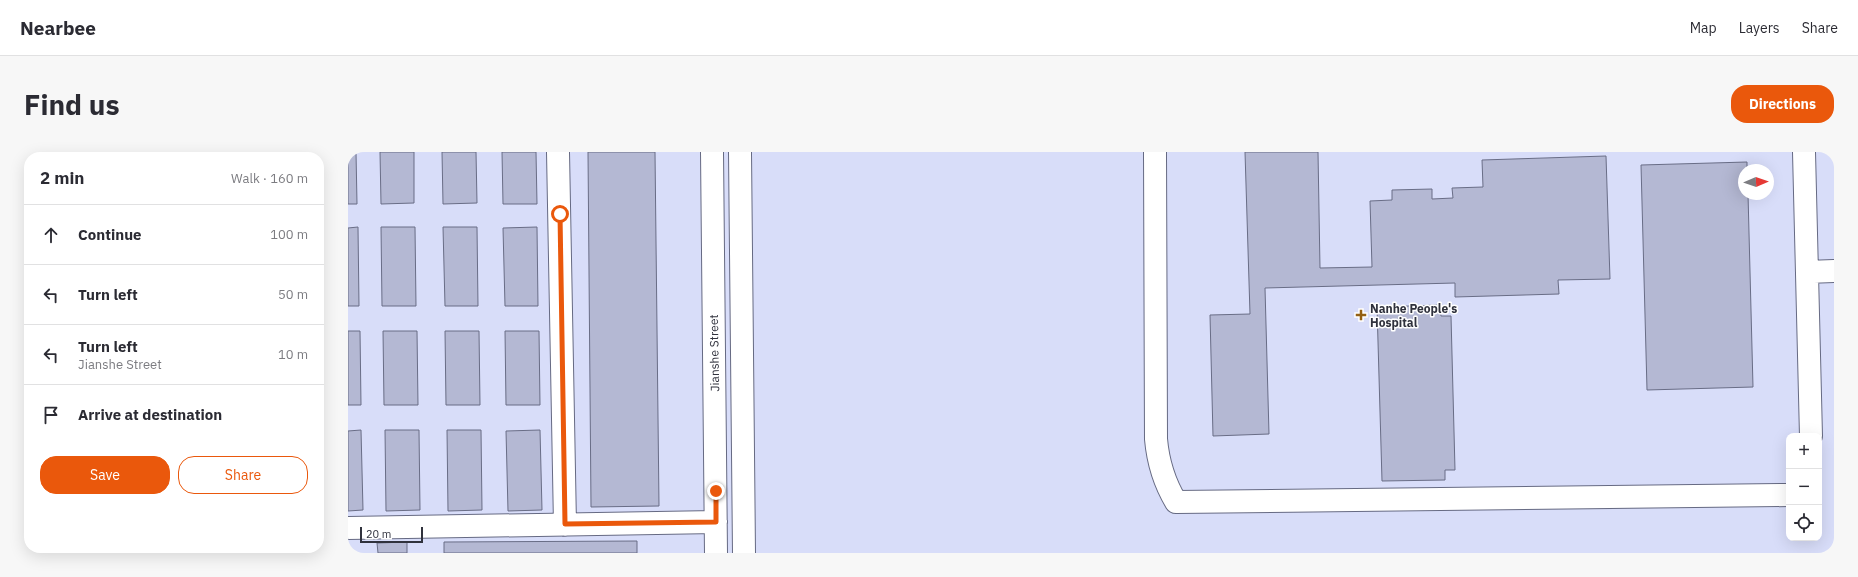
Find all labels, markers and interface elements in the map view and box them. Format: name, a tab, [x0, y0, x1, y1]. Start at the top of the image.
text: Nearbee	[20, 16, 96, 40]
text: Map	[1690, 19, 1717, 37]
text: Layers	[1739, 19, 1780, 37]
text: Share	[1802, 19, 1838, 37]
button: Directions	[1731, 85, 1834, 123]
text: Find us	[24, 86, 120, 123]
north arrow	[1738, 164, 1774, 200]
text: 2 min	[40, 167, 84, 189]
text: Walk · 160 m	[231, 170, 308, 187]
route start	[551, 205, 569, 223]
icon: ahead	[40, 224, 62, 246]
text: Continue	[78, 225, 142, 244]
text: 100 m	[270, 226, 308, 243]
icon: left	[40, 284, 62, 306]
text: Turn left	[78, 285, 138, 304]
text: 50 m	[278, 286, 308, 303]
place label: Nanhe People's Hospital	[1370, 301, 1457, 330]
marker: Nanhe People's Hospital	[1355, 309, 1367, 321]
street label: Jianshe Street	[706, 314, 722, 392]
text: Turn left	[78, 337, 138, 356]
icon: left	[40, 344, 62, 366]
text: 10 m	[278, 346, 308, 363]
text: Jianshe Street	[78, 356, 162, 373]
icon: arrive	[40, 404, 62, 426]
text: Arrive at destination	[78, 405, 222, 424]
map controls	[1786, 433, 1822, 541]
button: +	[1786, 433, 1822, 469]
button: Save	[40, 456, 170, 494]
button: Share	[178, 456, 308, 494]
button: −	[1786, 469, 1822, 505]
route end	[707, 482, 725, 500]
button: locate	[1786, 505, 1822, 541]
scale bar	[360, 525, 423, 544]
text: 20 m	[366, 527, 391, 541]

